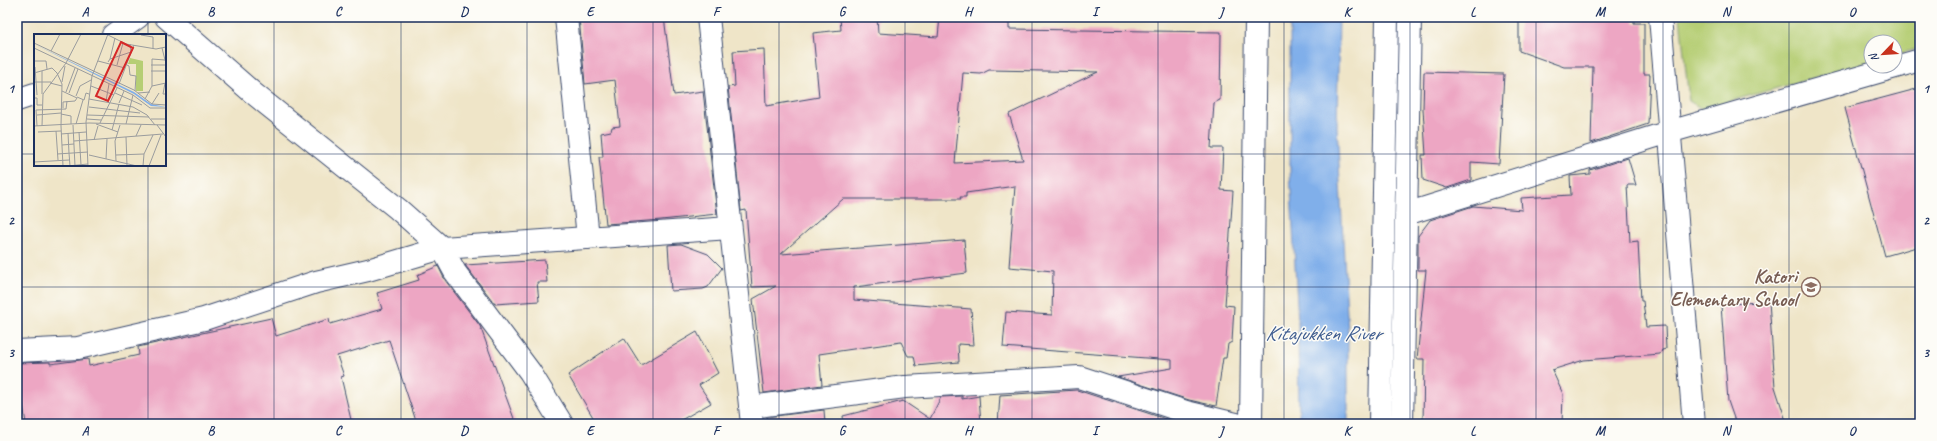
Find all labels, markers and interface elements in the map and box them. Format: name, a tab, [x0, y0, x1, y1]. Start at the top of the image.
text: A	[82, 4, 90, 20]
text: B	[208, 4, 216, 20]
text: C	[335, 4, 343, 20]
text: D	[460, 4, 469, 20]
text: E	[587, 4, 596, 20]
text: F	[713, 4, 722, 20]
text: G	[839, 4, 847, 20]
text: H	[964, 4, 974, 20]
text: I	[1092, 4, 1101, 20]
text: J	[1218, 4, 1225, 20]
text: K	[1344, 4, 1354, 20]
text: L	[1470, 4, 1477, 20]
text: M	[1595, 4, 1606, 20]
text: N	[1722, 4, 1733, 20]
text: O	[1849, 4, 1858, 20]
inset map	[34, 34, 166, 166]
north arrow	[1863, 34, 1903, 74]
text: N	[1865, 50, 1882, 64]
text: 1	[8, 81, 16, 97]
text: 1	[1923, 81, 1931, 97]
text: 2	[8, 213, 15, 229]
text: 2	[1923, 213, 1930, 229]
place label: Katori Elementary School	[1670, 264, 1800, 312]
school or university icon: Katori Elementary School	[1800, 276, 1822, 298]
water label: Kitajukken River	[1265, 320, 1385, 346]
text: 3	[8, 345, 15, 361]
text: 3	[1923, 345, 1930, 361]
text: A	[82, 423, 90, 439]
text: B	[208, 423, 216, 439]
text: C	[335, 423, 343, 439]
text: D	[460, 423, 469, 439]
text: E	[587, 423, 596, 439]
text: F	[713, 423, 722, 439]
text: G	[839, 423, 847, 439]
text: H	[964, 423, 974, 439]
text: I	[1092, 423, 1101, 439]
text: J	[1218, 423, 1225, 439]
text: K	[1344, 423, 1354, 439]
text: L	[1470, 423, 1477, 439]
text: M	[1595, 423, 1606, 439]
text: N	[1722, 423, 1733, 439]
text: O	[1849, 423, 1858, 439]

